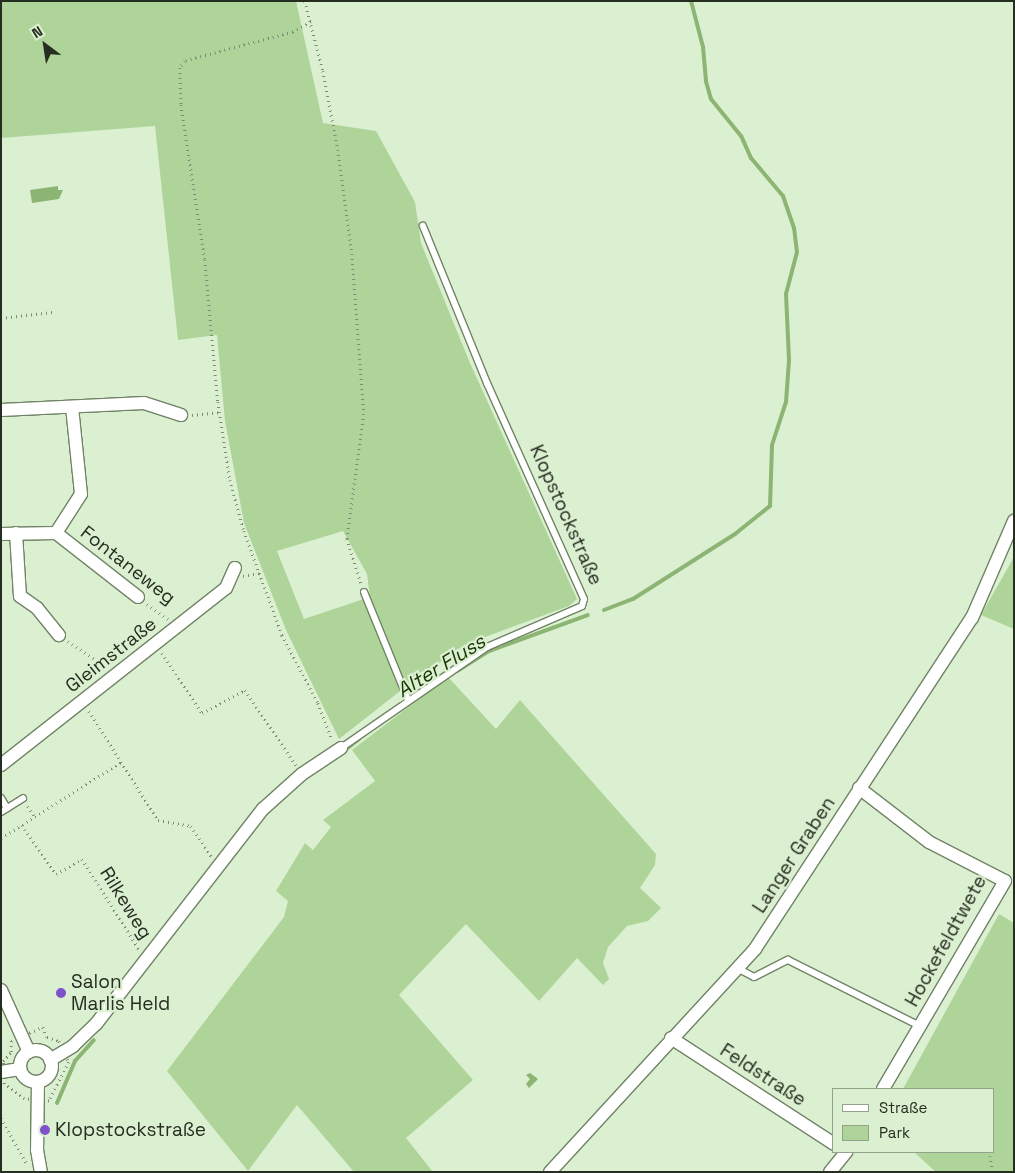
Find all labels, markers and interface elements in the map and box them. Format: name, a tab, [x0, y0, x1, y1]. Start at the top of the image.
north arrow	[20, 20, 70, 70]
text: N	[29, 22, 46, 42]
street label: Klopstockstraße	[525, 441, 607, 589]
street label: Fontaneweg	[76, 521, 180, 609]
street label: Gleimstraße	[61, 612, 161, 698]
water label: Alter Fluss	[392, 629, 490, 703]
street label: Langer Graben	[748, 793, 840, 917]
street label: Rilkeweg	[95, 863, 157, 943]
street label: Hockefeldtwete	[901, 871, 991, 1011]
place label: Salon Marlis Held	[71, 971, 170, 1015]
marker: Salon Marlis Held	[55, 987, 67, 999]
street label: Feldstraße	[716, 1039, 810, 1111]
legend	[832, 1088, 995, 1153]
text: Straße	[879, 1098, 927, 1117]
place label: Klopstockstraße	[55, 1119, 206, 1141]
text: Park	[879, 1123, 910, 1142]
marker: Klopstockstraße	[39, 1124, 51, 1136]

